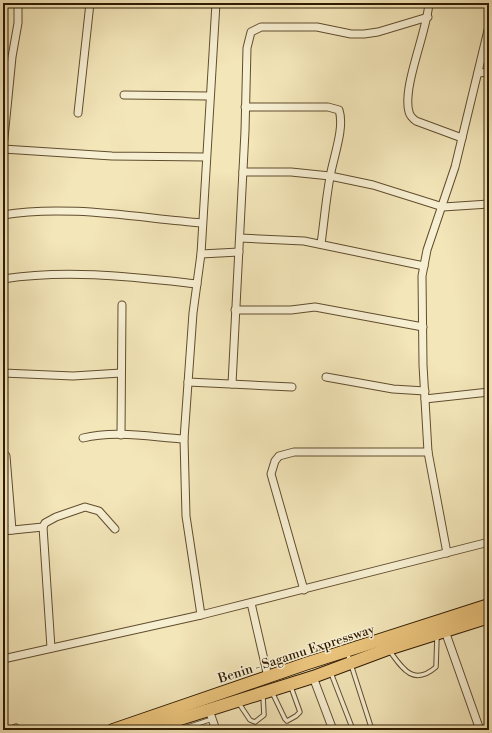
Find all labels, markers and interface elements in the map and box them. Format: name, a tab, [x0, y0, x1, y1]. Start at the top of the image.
street label: Benin - Sagamu Expressway	[215, 621, 377, 687]

